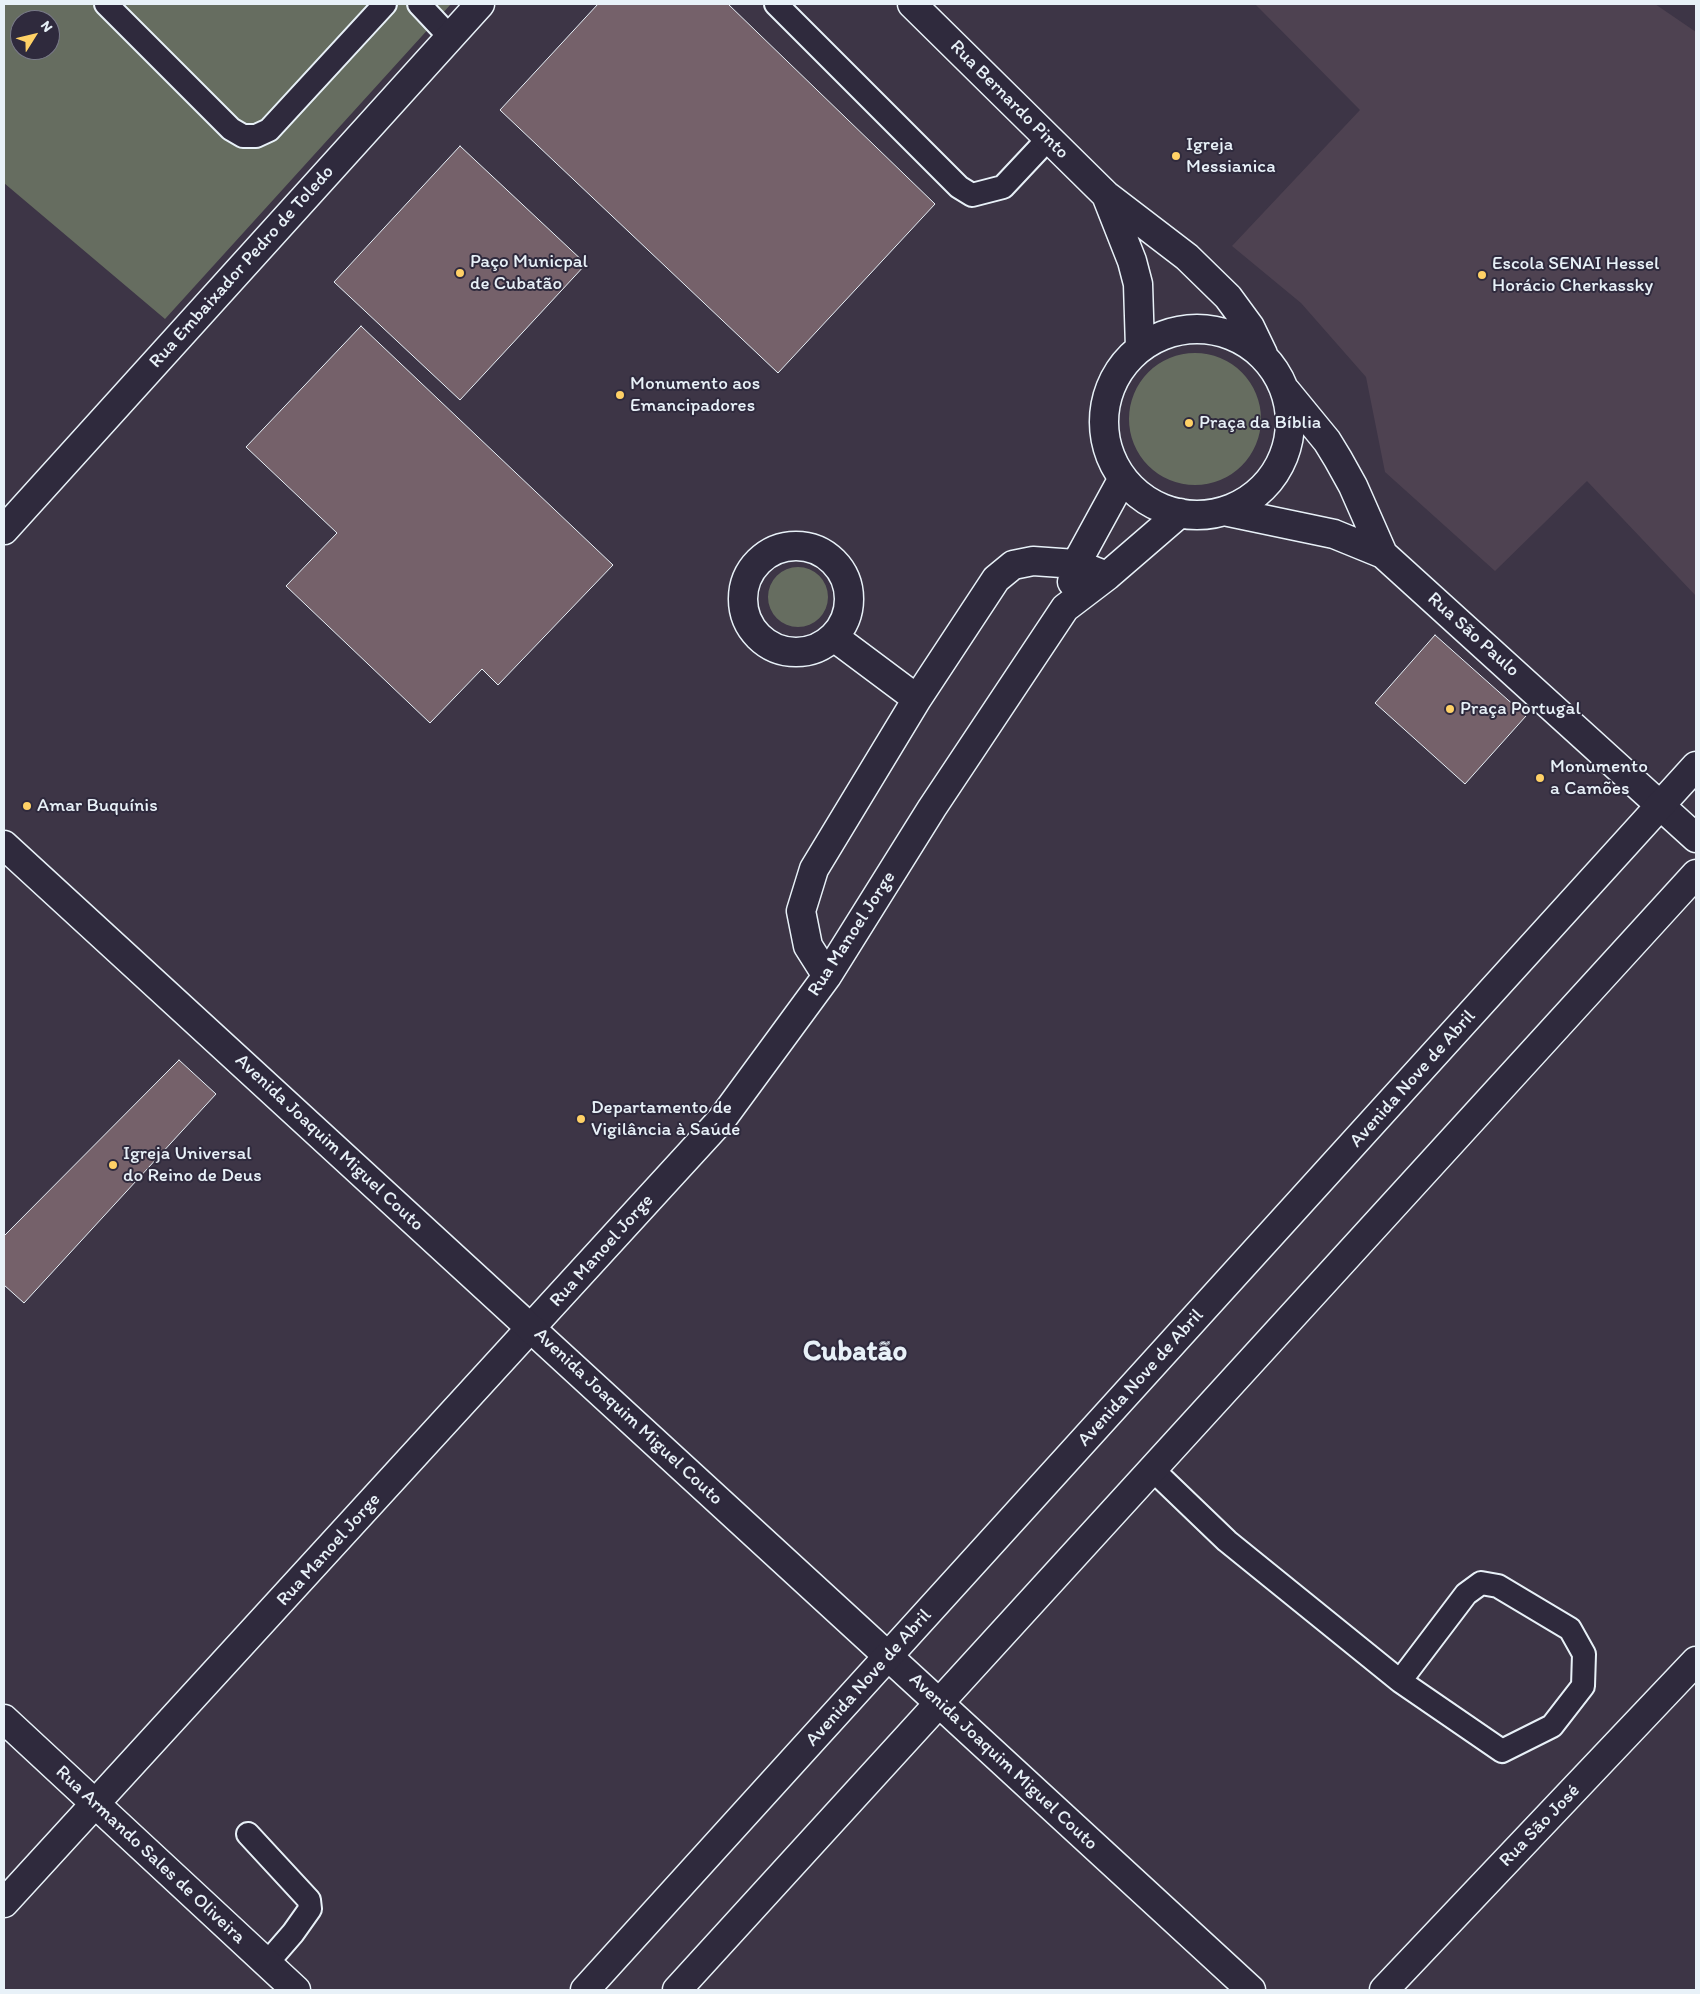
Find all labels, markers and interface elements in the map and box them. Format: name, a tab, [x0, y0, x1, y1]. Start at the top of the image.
north arrow	[10, 10, 60, 60]
text: N	[37, 18, 56, 35]
street label: Rua Bernardo Pinto	[945, 36, 1073, 164]
place label: Igreja Messianica	[1186, 134, 1276, 178]
marker: Igreja Messianica	[1170, 150, 1182, 162]
street label: Rua Embaixador Pedro de Toledo	[145, 161, 339, 373]
place label: Paço Municpal de Cubatão	[470, 251, 588, 295]
place label: Escola SENAI Hessel Horácio Cherkassky	[1492, 253, 1659, 297]
marker: Paço Municpal de Cubatão	[454, 267, 466, 279]
marker: Escola SENAI Hessel Horácio Cherkassky	[1476, 269, 1488, 281]
place label: Monumento aos Emancipadores	[630, 373, 760, 417]
marker: Monumento aos Emancipadores	[614, 389, 626, 401]
place label: Praça da Bíblia	[1199, 412, 1321, 434]
marker: Praça da Bíblia	[1183, 417, 1195, 429]
street label: Rua São Paulo	[1422, 588, 1524, 682]
place label: Praça Portugal	[1460, 698, 1581, 720]
marker: Praça Portugal	[1444, 703, 1456, 715]
place label: Monumento a Camões	[1550, 756, 1648, 800]
marker: Monumento a Camões	[1534, 772, 1546, 784]
place label: Amar Buquínis	[37, 795, 158, 817]
marker: Amar Buquínis	[21, 800, 33, 812]
street label: Rua Manoel Jorge	[803, 867, 901, 1001]
street label: Avenida Nove de Abril	[1345, 1006, 1481, 1152]
street label: Avenida Joaquim Miguel Couto	[230, 1049, 428, 1237]
place label: Departamento de Vigilância à Saúde	[591, 1097, 740, 1141]
marker: Departamento de Vigilância à Saúde	[575, 1113, 587, 1125]
place label: Igreja Universal do Reino de Deus	[123, 1143, 262, 1187]
marker: Igreja Universal do Reino de Deus	[107, 1159, 119, 1171]
street label: Rua Manoel Jorge	[545, 1190, 659, 1312]
street label: Avenida Nove de Abril	[1073, 1305, 1209, 1451]
street label: Avenida Joaquim Miguel Couto	[529, 1323, 727, 1511]
district label: Cubatão	[803, 1336, 907, 1370]
street label: Rua Manoel Jorge	[272, 1489, 386, 1611]
street label: Avenida Nove de Abril	[801, 1605, 937, 1751]
street label: Avenida Joaquim Miguel Couto	[904, 1668, 1102, 1856]
street label: Rua Armando Sales de Oliveira	[50, 1761, 250, 1949]
street label: Rua São José	[1495, 1780, 1585, 1872]

